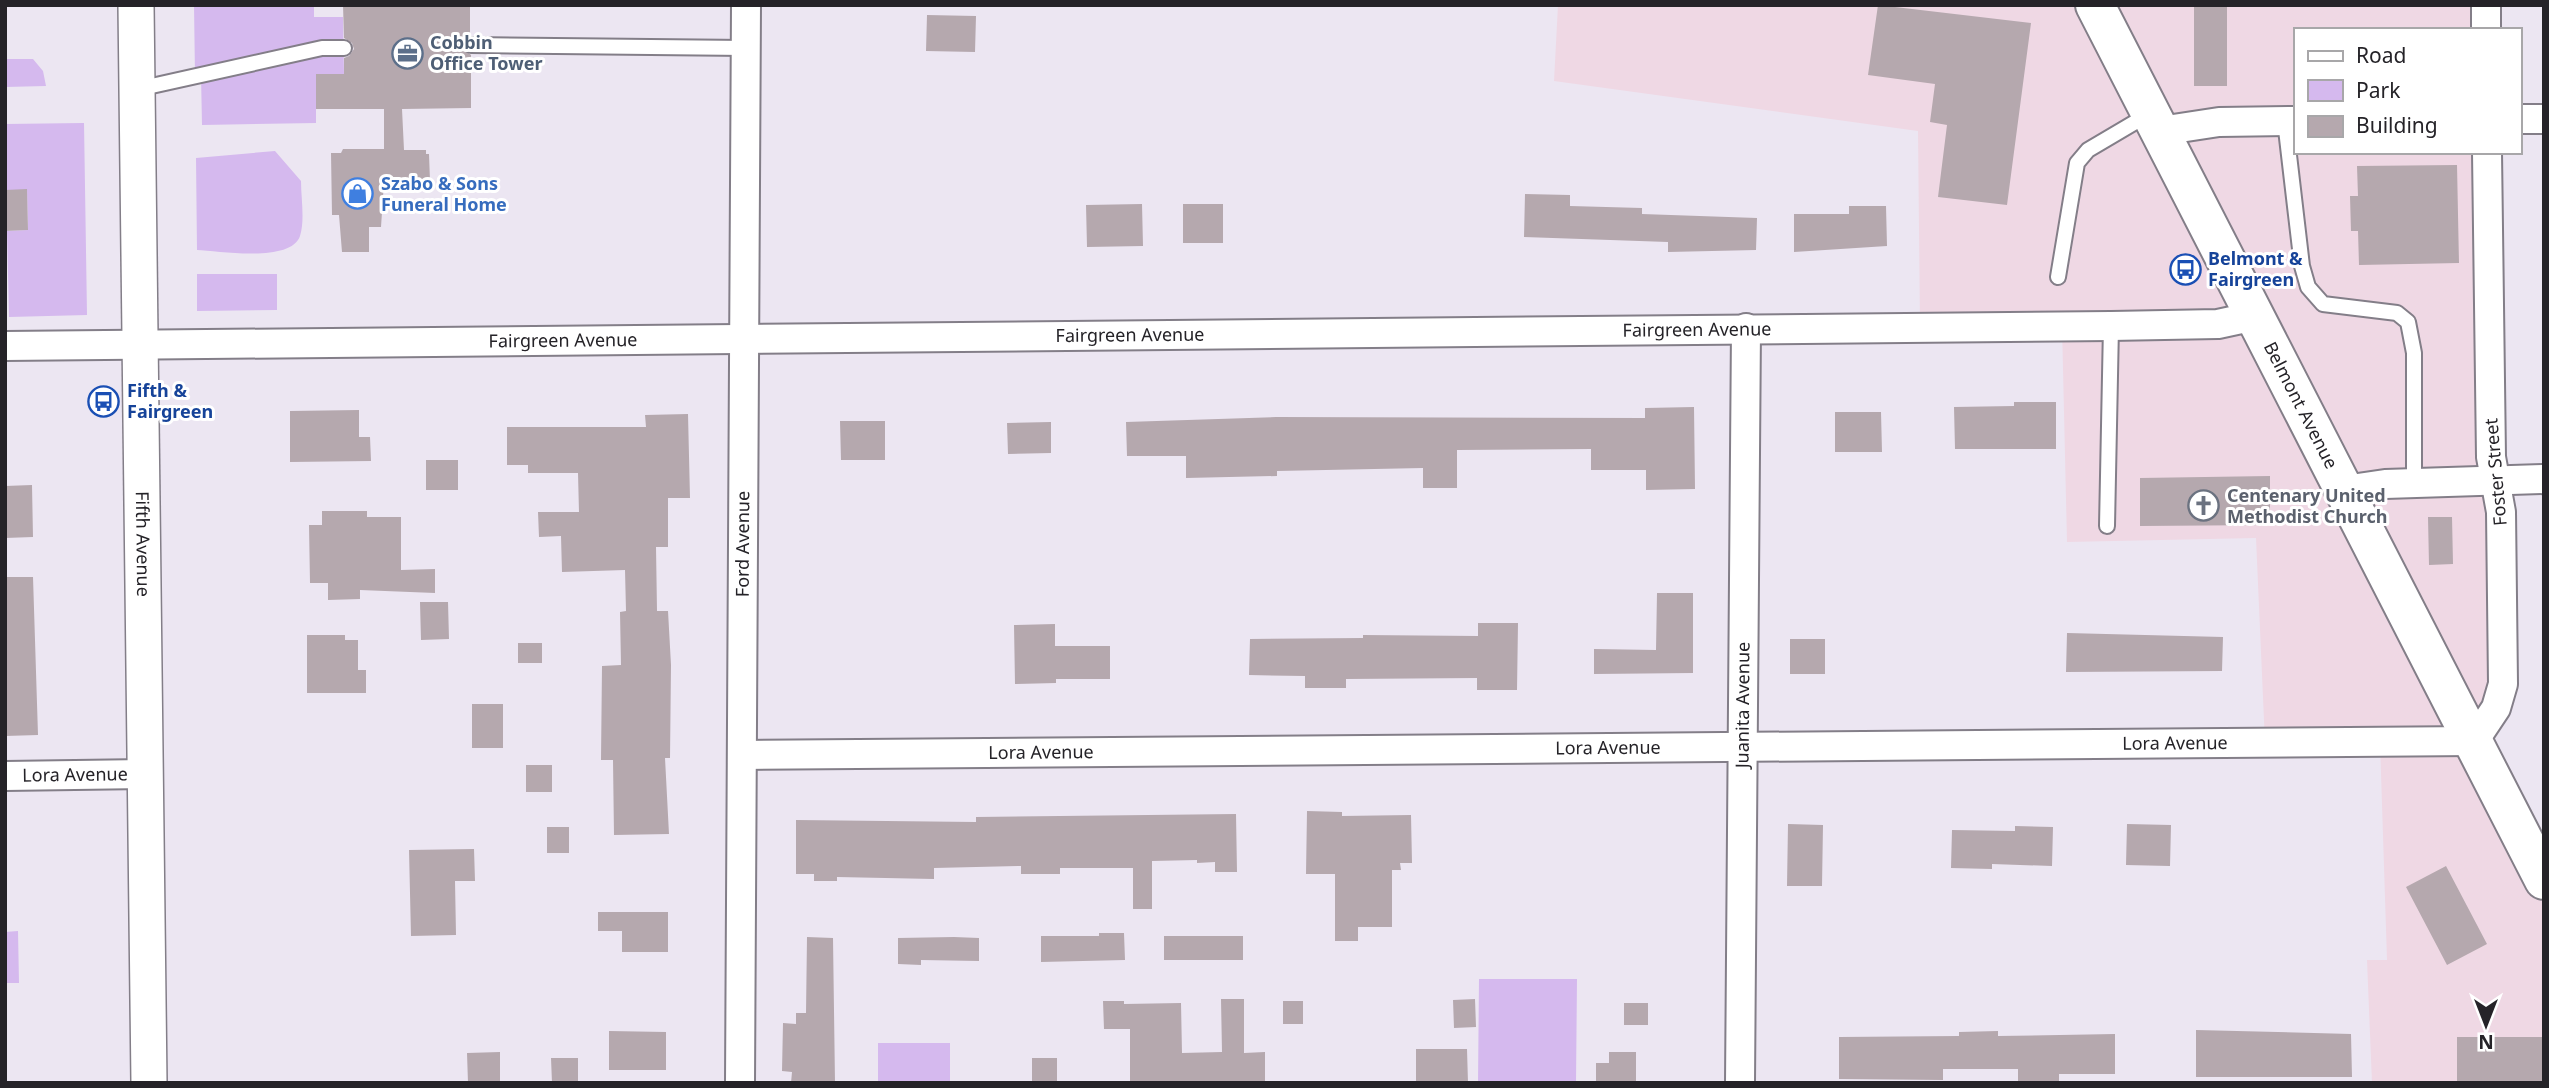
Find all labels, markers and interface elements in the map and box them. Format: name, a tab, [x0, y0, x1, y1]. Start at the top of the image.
legend	[2294, 28, 2521, 154]
place label: Cobbin Office Tower	[430, 30, 542, 75]
office icon: Cobbin Office Tower	[390, 36, 424, 70]
text: Road	[2356, 41, 2406, 69]
text: Park	[2356, 76, 2401, 104]
text: Building	[2356, 111, 2438, 139]
place label: Szabo & Sons Funeral Home	[381, 171, 507, 216]
shop icon: Szabo & Sons Funeral Home	[341, 177, 375, 211]
place label: Belmont & Fairgreen	[2208, 246, 2303, 291]
bus stop icon: Belmont & Fairgreen	[2168, 252, 2202, 286]
street label: Fairgreen Avenue	[1622, 316, 1771, 342]
street label: Fairgreen Avenue	[1055, 322, 1204, 347]
street label: Fairgreen Avenue	[488, 327, 638, 352]
street label: Belmont Avenue	[2259, 337, 2344, 473]
place label: Fifth & Fairgreen	[127, 378, 213, 423]
bus stop icon: Fifth & Fairgreen	[87, 384, 121, 418]
street label: Foster Street	[2478, 417, 2512, 527]
place label: Centenary United Methodist Church	[2227, 483, 2387, 528]
church icon: Centenary United Methodist Church	[2187, 489, 2221, 523]
street label: Fifth Avenue	[131, 491, 156, 597]
street label: Ford Avenue	[730, 491, 754, 597]
street label: Juanita Avenue	[1729, 642, 1755, 770]
street label: Lora Avenue	[2122, 730, 2228, 755]
street label: Lora Avenue	[1555, 735, 1661, 759]
street label: Lora Avenue	[988, 739, 1094, 764]
street label: Lora Avenue	[22, 761, 128, 787]
north arrow	[2451, 990, 2521, 1060]
text: N	[2478, 1029, 2494, 1055]

